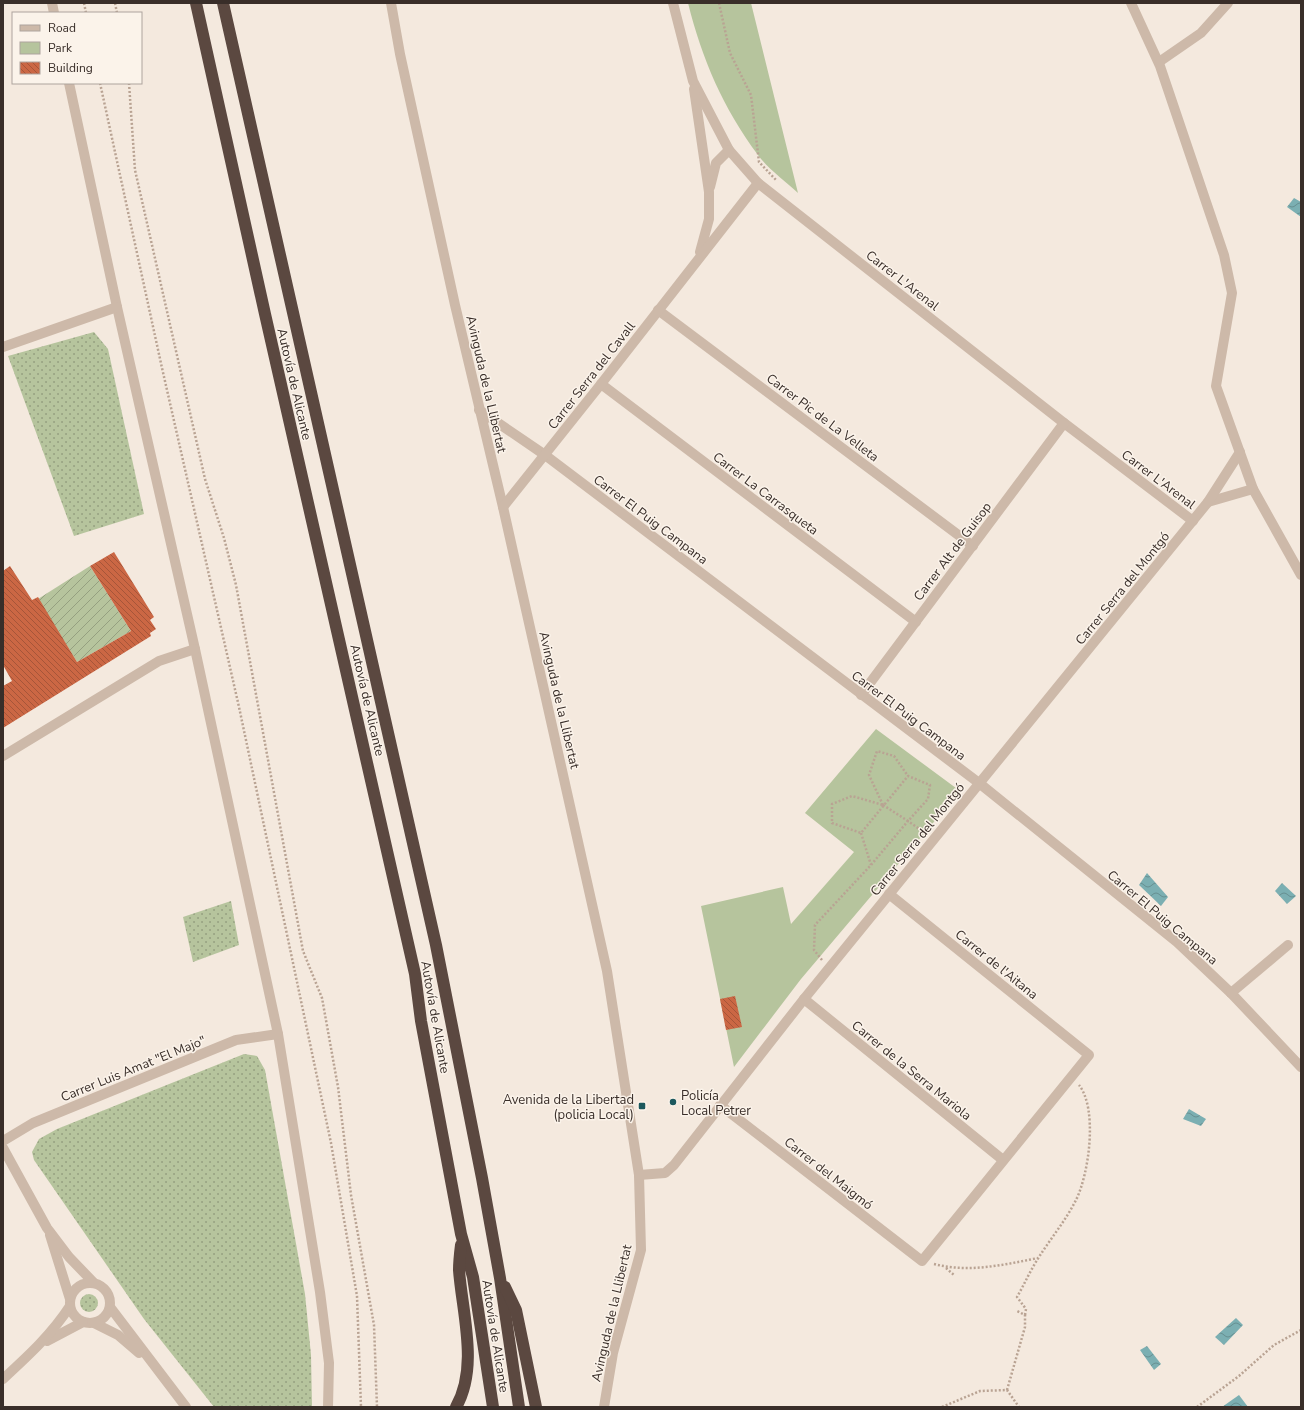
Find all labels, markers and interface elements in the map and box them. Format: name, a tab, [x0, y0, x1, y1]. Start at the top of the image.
legend	[12, 12, 142, 84]
text: Road	[48, 20, 76, 36]
text: Park	[48, 40, 73, 56]
text: Building	[48, 60, 93, 76]
street label: Carrer L'Arenal	[862, 246, 943, 315]
street label: Avinguda de la Llibertat	[461, 314, 511, 455]
street label: Carrer Serra del Cavall	[544, 318, 640, 433]
street label: Autovía de Alicante	[272, 327, 316, 442]
street label: Carrer Pic de La Velleta	[763, 370, 882, 466]
street label: Carrer L'Arenal	[1118, 446, 1199, 514]
street label: Carrer La Carrasqueta	[709, 448, 822, 539]
street label: Carrer El Puig Campana	[589, 471, 711, 569]
street label: Carrer Alt de Guisop	[910, 499, 996, 605]
street label: Carrer Serra del Montgó	[1072, 528, 1174, 649]
street label: Avinguda de la Llibertat	[534, 630, 584, 771]
street label: Autovía de Alicante	[345, 643, 389, 758]
street label: Carrer El Puig Campana	[847, 667, 969, 765]
street label: Carrer Serra del Montgó	[867, 779, 969, 900]
street label: Carrer El Puig Campana	[1103, 866, 1221, 969]
street label: Carrer de l'Aitana	[951, 926, 1042, 1004]
street label: Autovía de Alicante	[416, 959, 454, 1075]
street label: Carrer de la Serra Mariola	[848, 1017, 975, 1125]
street label: Carrer Luis Amat "El Majo"	[58, 1032, 209, 1106]
place label: Policía Local Petrer	[681, 1087, 751, 1120]
place label: Avenida de la Libertad (policia Local)	[503, 1091, 634, 1124]
marker: Policía Local Petrer	[668, 1097, 678, 1107]
marker: Avenida de la Libertad (policia Local)	[637, 1101, 647, 1111]
street label: Carrer del Maigmó	[780, 1133, 877, 1214]
street label: Avinguda de la Llibertat	[587, 1242, 637, 1384]
street label: Autovía de Alicante	[477, 1278, 513, 1394]

